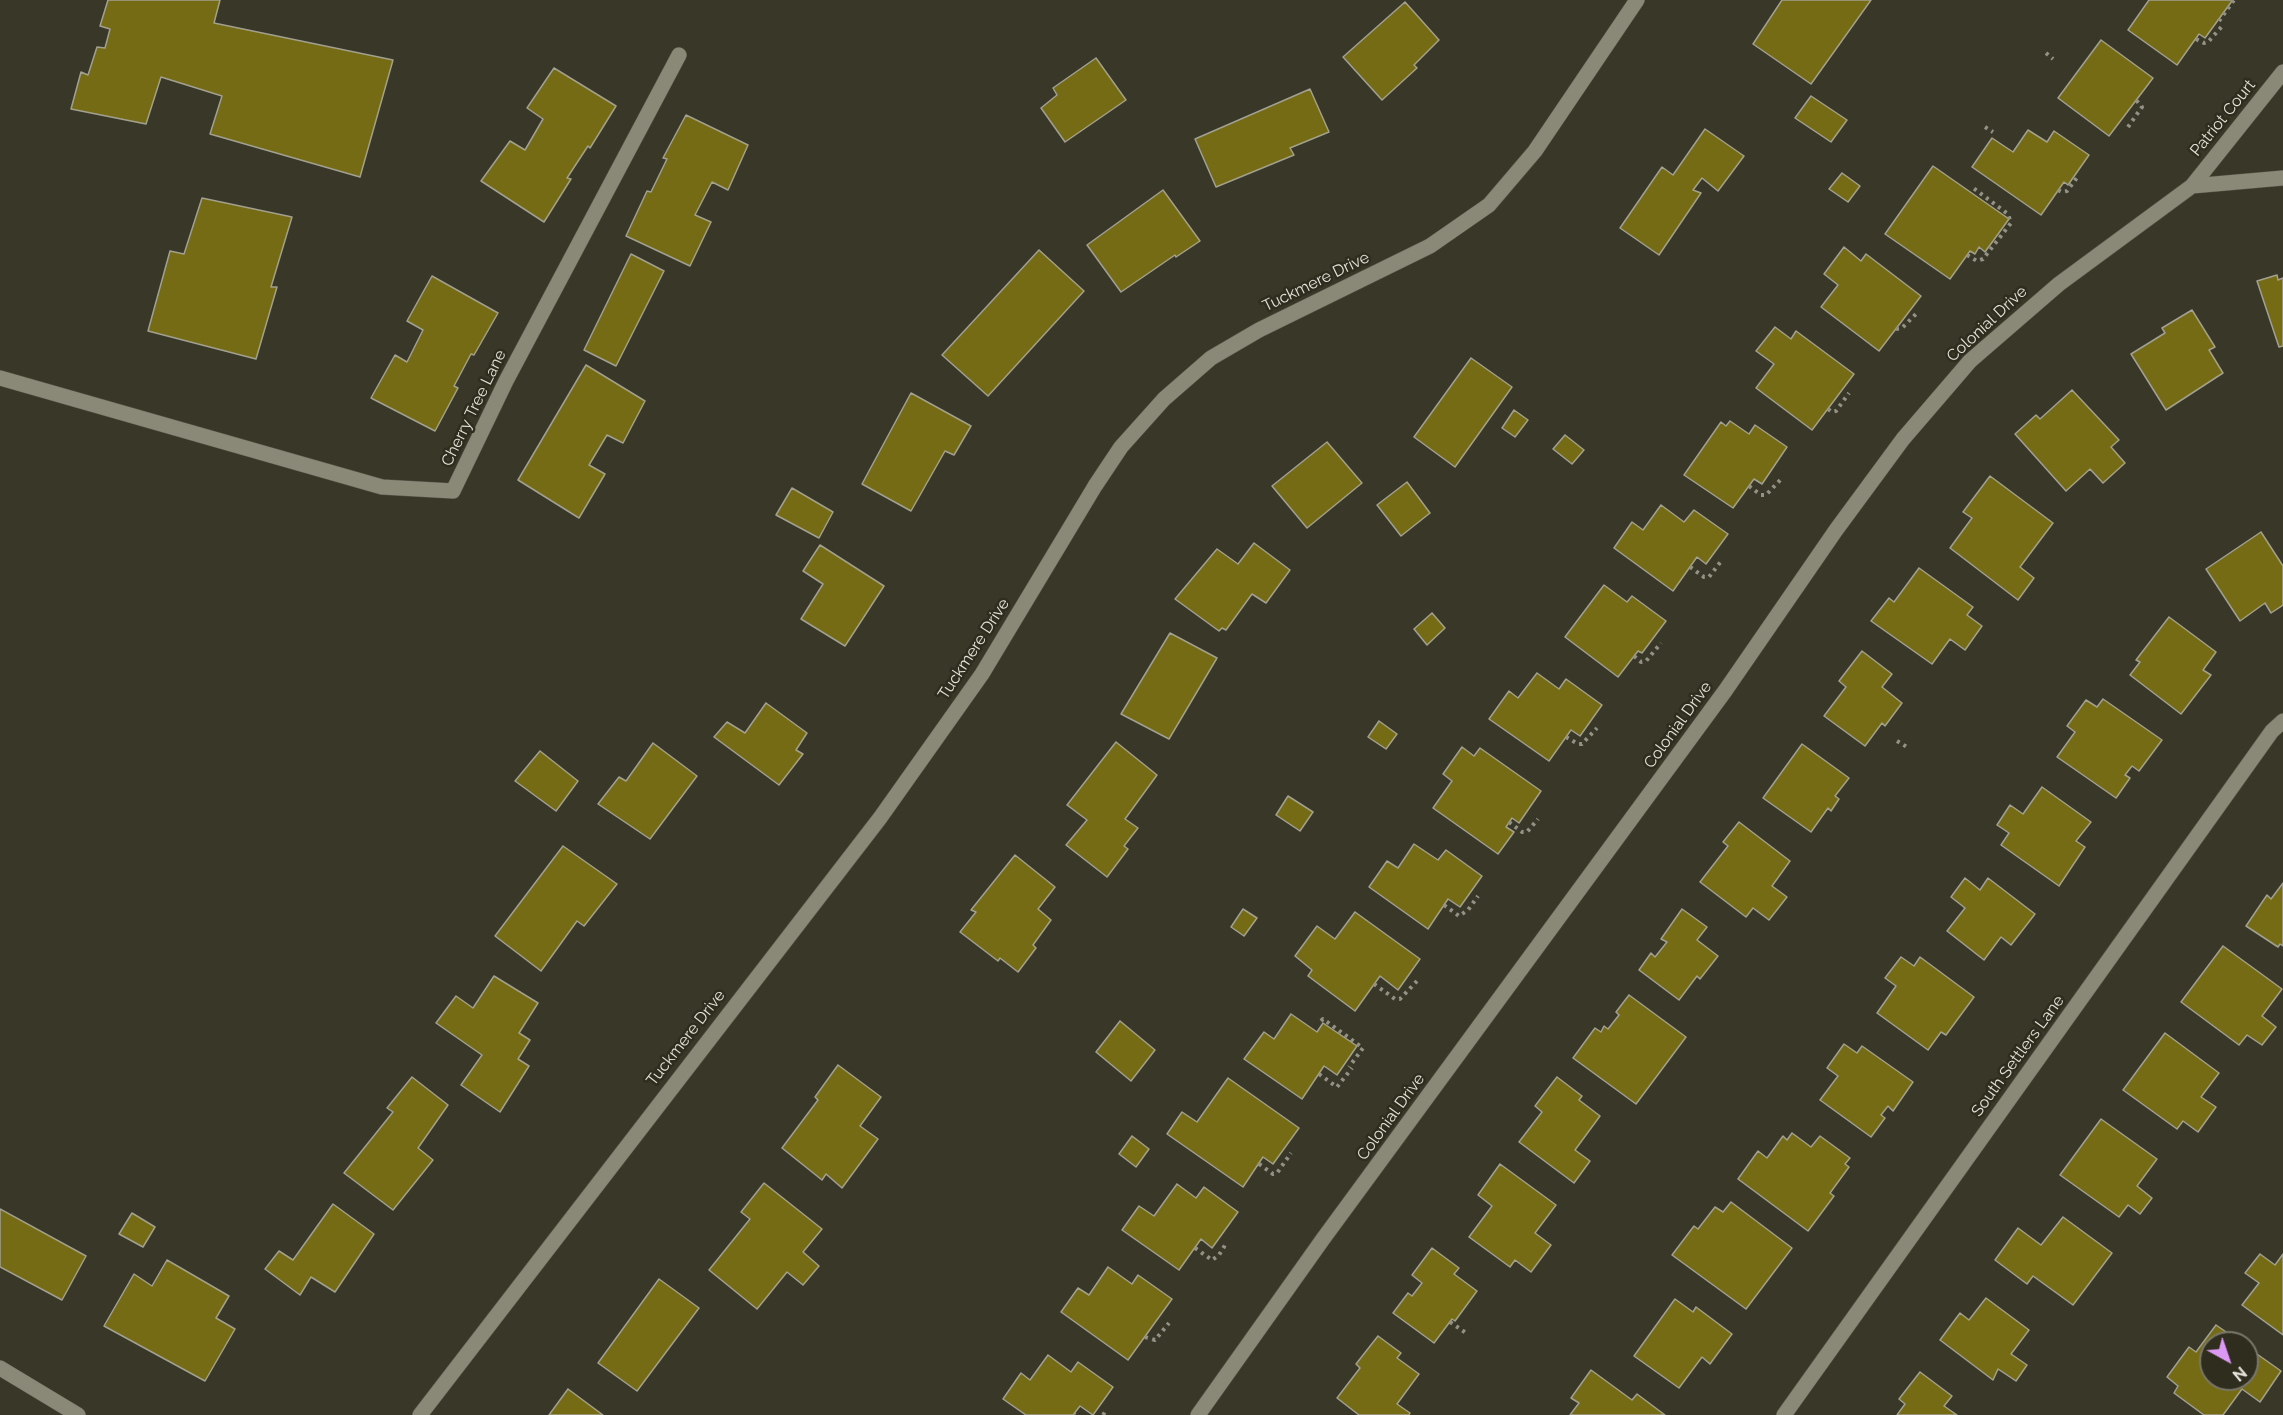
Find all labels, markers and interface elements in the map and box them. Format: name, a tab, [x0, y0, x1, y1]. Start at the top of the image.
street label: Patriot Court	[2186, 76, 2260, 160]
street label: Tuckmere Drive	[1260, 248, 1372, 316]
street label: Colonial Drive	[1943, 282, 2031, 366]
street label: Cherry Tree Lane	[438, 347, 510, 469]
street label: Tuckmere Drive	[934, 595, 1014, 703]
street label: Colonial Drive	[1640, 678, 1716, 772]
street label: Tuckmere Drive	[643, 986, 729, 1090]
street label: South Settlers Lane	[1968, 992, 2068, 1120]
street label: Colonial Drive	[1353, 1070, 1429, 1164]
north arrow	[2199, 1331, 2259, 1391]
text: N	[2229, 1362, 2250, 1385]

